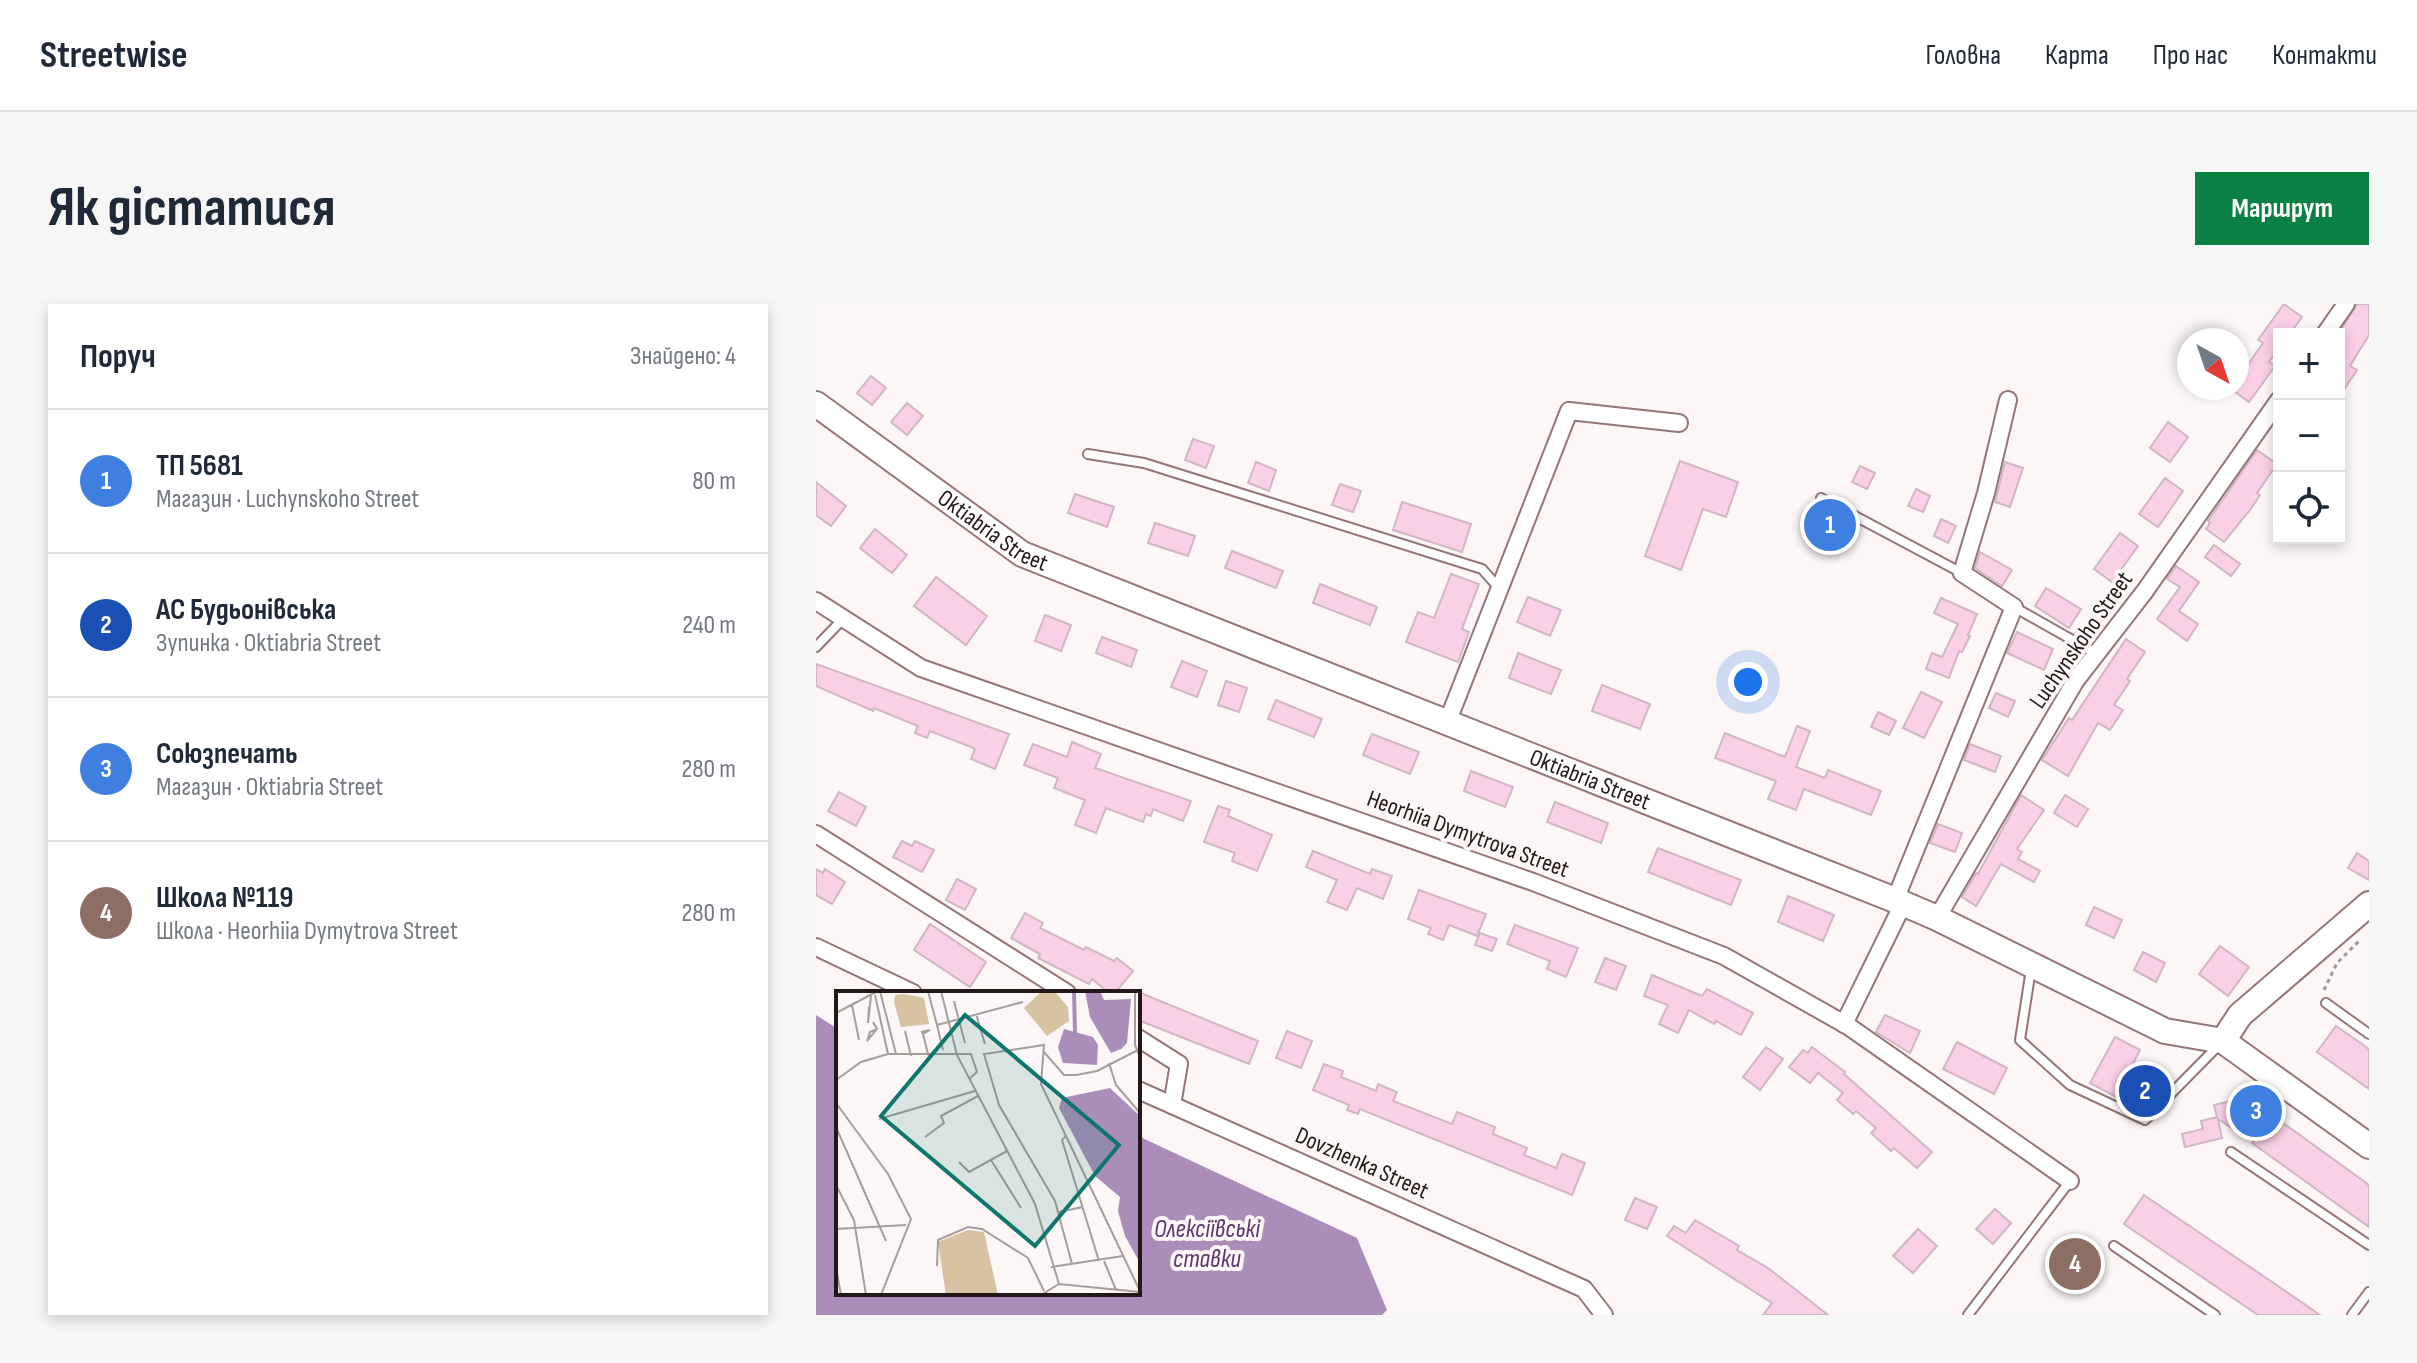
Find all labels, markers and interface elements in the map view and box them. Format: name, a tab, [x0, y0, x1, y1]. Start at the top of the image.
text: Streetwise	[40, 33, 188, 78]
text: Головна	[1925, 39, 2001, 72]
text: Карта	[2045, 39, 2109, 72]
text: Про нас	[2153, 39, 2228, 72]
text: Контакти	[2272, 39, 2377, 72]
button: Маршрут	[2195, 172, 2369, 245]
text: Як дістатися	[48, 175, 336, 242]
north arrow	[2177, 328, 2249, 400]
map controls	[2273, 328, 2345, 544]
button: +	[2273, 328, 2345, 400]
text: Поруч	[80, 336, 156, 377]
text: Знайдено: 4	[630, 341, 736, 372]
button: −	[2273, 400, 2345, 472]
text: ТП 5681	[156, 448, 243, 484]
text: 1	[101, 466, 111, 497]
text: 80 m	[692, 466, 736, 497]
button: locate	[2273, 472, 2345, 544]
street label: Oktiabria Street	[932, 483, 1052, 577]
text: Магазин · Luchynskoho Street	[156, 484, 419, 515]
pin: 1	[1804, 495, 1856, 555]
street label: Luchynskoho Street	[2023, 566, 2139, 714]
text: АС Будьонівська	[156, 592, 336, 628]
text: 2	[100, 610, 112, 641]
text: 240 m	[682, 610, 736, 641]
text: Зупинка · Oktiabria Street	[156, 628, 381, 659]
your location	[1728, 662, 1768, 702]
text: Союзпечать	[156, 736, 298, 772]
street label: Oktiabria Street	[1526, 742, 1655, 816]
text: 3	[100, 754, 112, 785]
text: 280 m	[681, 754, 736, 785]
text: Магазин · Oktiabria Street	[156, 772, 383, 803]
street label: Heorhiia Dymytrova Street	[1363, 784, 1573, 884]
text: Школа №119	[156, 880, 293, 916]
text: 4	[100, 898, 112, 929]
text: 280 m	[681, 898, 736, 929]
text: Школа · Heorhiia Dymytrova Street	[156, 916, 458, 947]
inset map	[836, 991, 1140, 1295]
pin: 2	[2119, 1061, 2171, 1121]
pin: 3	[2230, 1081, 2282, 1141]
street label: Dovzhenka Street	[1291, 1121, 1433, 1205]
water label: Олексіївські ставки	[1154, 1214, 1261, 1275]
pin: 4	[2049, 1234, 2101, 1294]

